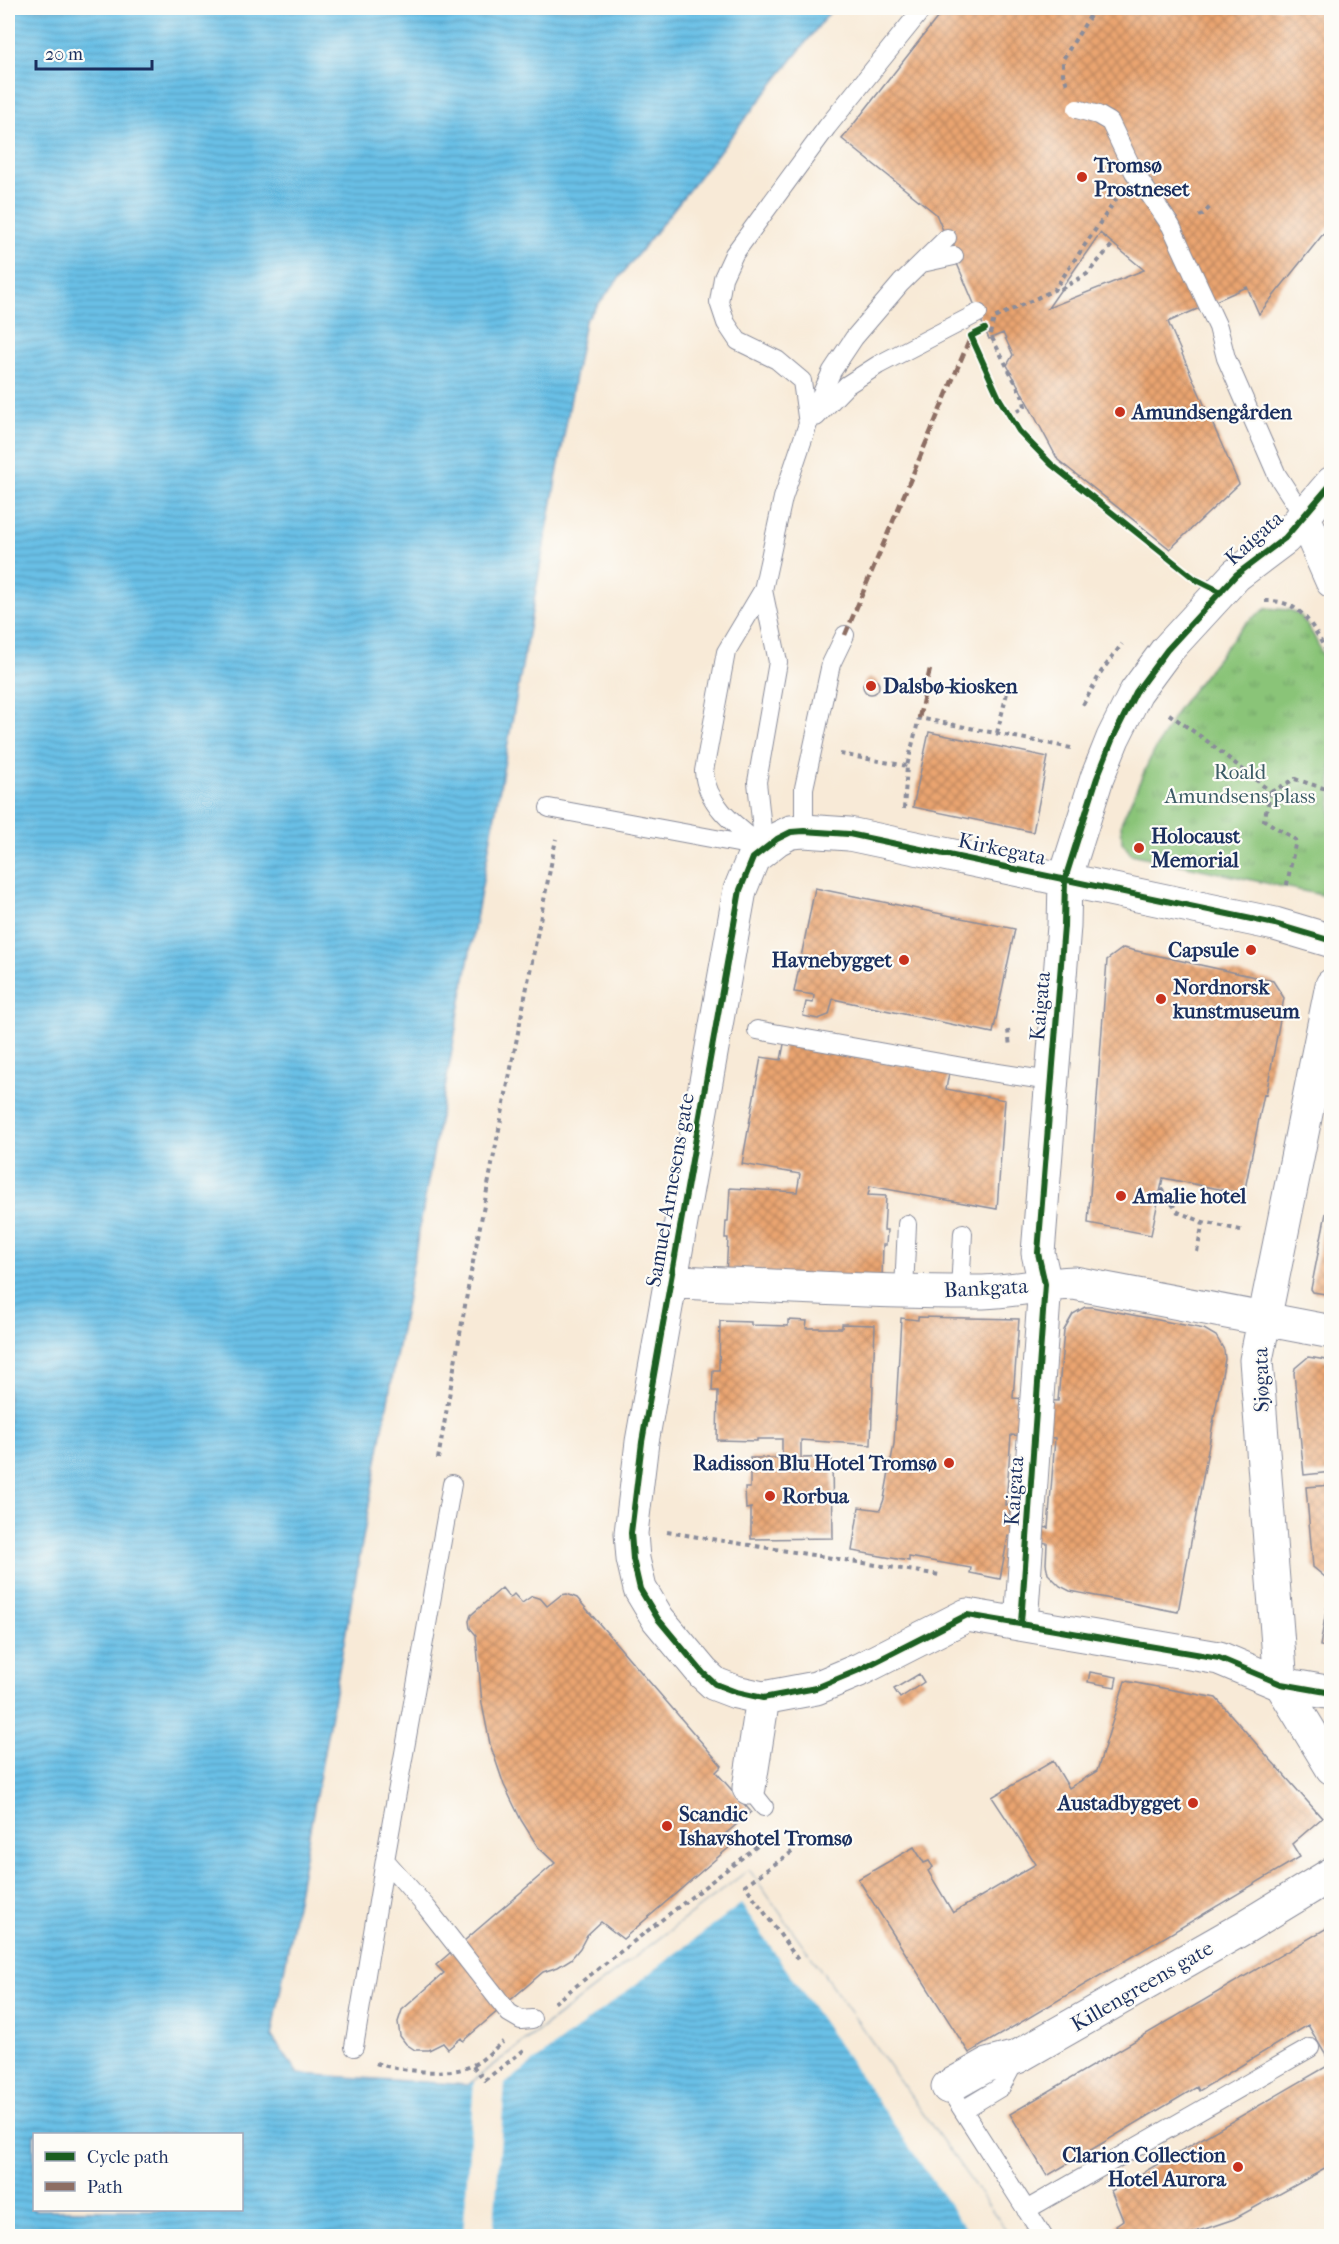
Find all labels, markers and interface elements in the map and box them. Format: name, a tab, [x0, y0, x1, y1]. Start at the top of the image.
scale bar	[36, 33, 152, 71]
text: 20 m	[45, 44, 83, 65]
place label: Tromsø Prostneset	[1093, 153, 1190, 201]
marker: Tromsø Prostneset	[1075, 170, 1089, 184]
place label: Amundsengården	[1130, 400, 1293, 424]
marker: Amundsengården	[1113, 405, 1127, 419]
street label: Kaigata	[1220, 506, 1288, 570]
place label: Dalsbø-kiosken	[883, 674, 1019, 698]
marker: Dalsbø-kiosken	[864, 679, 878, 693]
park label: Roald Amundsens plass	[1163, 760, 1316, 808]
place label: Holocaust Memorial	[1150, 824, 1241, 872]
street label: Kirkegata	[956, 828, 1048, 870]
marker: Holocaust Memorial	[1132, 841, 1146, 855]
place label: Capsule	[1168, 938, 1240, 962]
marker: Capsule	[1244, 943, 1258, 957]
place label: Havnebygget	[771, 948, 893, 972]
marker: Havnebygget	[897, 953, 911, 967]
street label: Kaigata	[1025, 970, 1055, 1042]
place label: Nordnorsk kunstmuseum	[1172, 975, 1300, 1023]
marker: Nordnorsk kunstmuseum	[1154, 992, 1168, 1006]
street label: Samuel Arnesens gate	[641, 1091, 699, 1289]
place label: Amalie hotel	[1131, 1184, 1247, 1208]
marker: Amalie hotel	[1114, 1189, 1128, 1203]
street label: Bankgata	[943, 1274, 1029, 1302]
street label: Sjøgata	[1248, 1347, 1274, 1413]
place label: Radisson Blu Hotel Tromsø	[693, 1451, 937, 1475]
street label: Kaigata	[1000, 1455, 1028, 1526]
marker: Radisson Blu Hotel Tromsø	[942, 1456, 956, 1470]
place label: Rorbua	[782, 1484, 850, 1508]
marker: Rorbua	[763, 1489, 777, 1503]
place label: Austadbygget	[1056, 1791, 1182, 1815]
marker: Austadbygget	[1186, 1796, 1200, 1810]
place label: Scandic Ishavshotel Tromsø	[679, 1802, 853, 1850]
marker: Scandic Ishavshotel Tromsø	[660, 1819, 674, 1833]
street label: Killengreens gate	[1067, 1936, 1217, 2036]
legend	[33, 2133, 243, 2211]
place label: Clarion Collection Hotel Aurora	[1062, 2143, 1227, 2191]
text: Cycle path	[87, 2147, 168, 2168]
marker: Clarion Collection Hotel Aurora	[1231, 2160, 1245, 2174]
text: Path	[87, 2177, 123, 2198]

